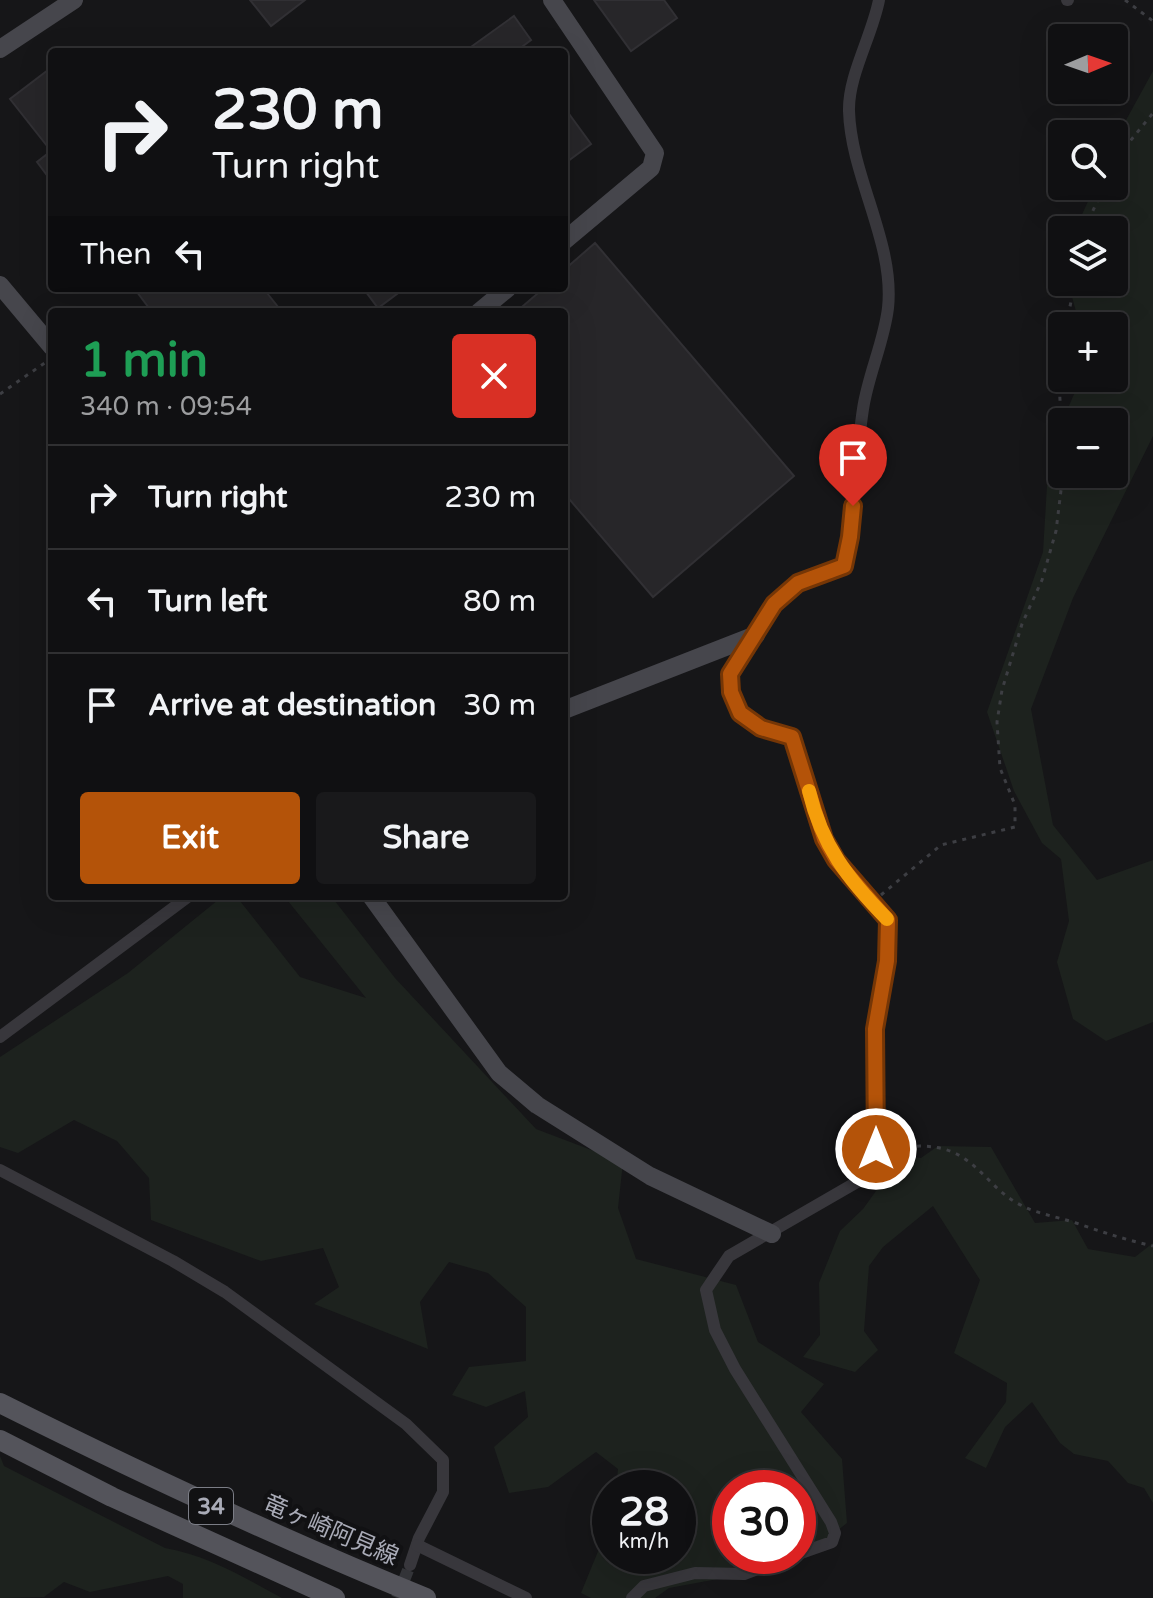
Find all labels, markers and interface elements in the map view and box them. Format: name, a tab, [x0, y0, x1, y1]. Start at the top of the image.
north arrow	[1048, 24, 1128, 104]
map controls	[1048, 24, 1128, 488]
text: 230 m	[212, 77, 383, 144]
icon: right	[80, 80, 184, 184]
button: search	[1048, 120, 1128, 200]
text: Turn right	[212, 145, 379, 188]
button: layers	[1048, 216, 1128, 296]
icon: left	[168, 232, 212, 276]
text: Then	[80, 236, 152, 273]
button: +	[1048, 312, 1128, 392]
text: 1 min	[80, 332, 208, 390]
button: close	[452, 334, 536, 418]
text: 340 m · 09:54	[80, 391, 252, 422]
button: −	[1048, 408, 1128, 488]
pin	[819, 424, 887, 506]
icon: arrive	[831, 436, 875, 480]
icon: right	[80, 475, 124, 519]
text: Turn right	[148, 479, 288, 516]
text: 230 m	[444, 479, 536, 516]
icon: left	[80, 579, 124, 623]
text: Turn left	[148, 583, 267, 620]
text: 80 m	[463, 583, 536, 620]
icon: arrive	[80, 683, 124, 727]
text: Arrive at destination	[148, 687, 436, 724]
text: 30 m	[463, 687, 536, 724]
button: Exit	[80, 792, 300, 884]
button: Share	[316, 792, 536, 884]
position arrow	[834, 1107, 918, 1191]
speed limit sign: 30	[712, 1470, 816, 1574]
road number: 34	[189, 1488, 233, 1524]
text: 28	[619, 1488, 669, 1536]
street label: 竜ヶ崎阿見線	[259, 1489, 403, 1572]
text: km/h	[619, 1530, 669, 1554]

